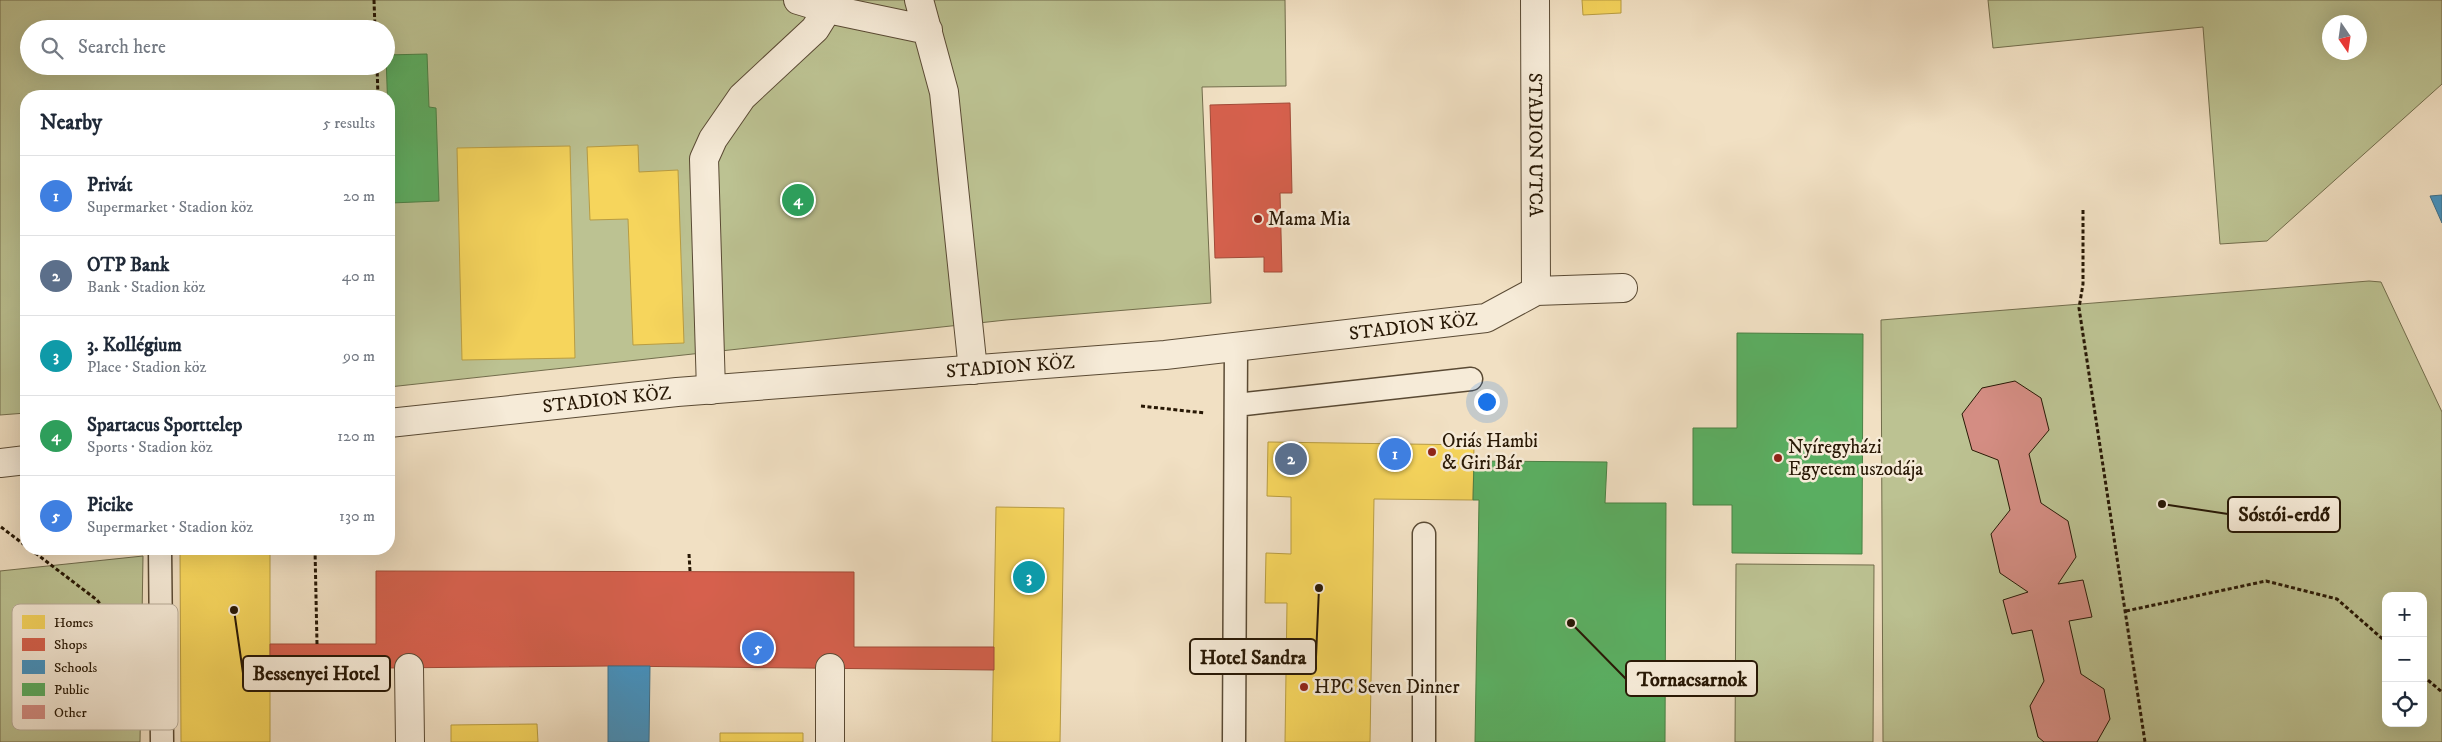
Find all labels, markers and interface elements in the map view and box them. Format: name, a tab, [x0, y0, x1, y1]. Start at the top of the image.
north arrow	[2322, 15, 2367, 60]
search box	[20, 20, 395, 75]
icon: search	[38, 34, 66, 62]
text: Search here	[78, 36, 166, 59]
street label: STADION UTCA	[1524, 73, 1547, 218]
text: Nearby	[40, 110, 102, 136]
text: 5 results	[323, 113, 375, 133]
text: Privát	[87, 174, 133, 197]
pin: 4	[782, 181, 814, 219]
text: 1	[53, 186, 59, 206]
text: 20 m	[343, 186, 375, 206]
text: Supermarket · Stadion köz	[87, 197, 253, 217]
place label: Mama Mia	[1268, 208, 1350, 231]
marker: Mama Mia	[1252, 213, 1264, 225]
text: OTP Bank	[87, 254, 169, 277]
text: 2	[52, 266, 60, 286]
text: 40 m	[342, 266, 375, 286]
text: Bank · Stadion köz	[87, 277, 205, 297]
street label: STADION KÖZ	[1348, 308, 1479, 345]
text: 3. Kollégium	[87, 334, 182, 357]
text: 3	[53, 346, 59, 366]
text: 90 m	[343, 346, 375, 366]
street label: STADION KÖZ	[945, 350, 1076, 383]
text: Place · Stadion köz	[87, 357, 207, 377]
street label: STADION KÖZ	[541, 381, 672, 418]
your location	[1474, 389, 1500, 415]
text: Spartacus Sporttelep	[87, 414, 242, 437]
text: 4	[51, 426, 61, 446]
text: 120 m	[337, 426, 375, 446]
place label: Oriás Hambi & Giri Bár	[1442, 430, 1538, 475]
pin: 1	[1379, 435, 1411, 473]
place label: Nyíregyházi Egyetem uszodája	[1788, 436, 1923, 481]
text: Sports · Stadion köz	[87, 437, 213, 457]
pin: 2	[1275, 440, 1307, 478]
marker: Oriás Hambi & Giri Bár	[1426, 446, 1438, 458]
marker: Nyíregyházi Egyetem uszodája	[1772, 452, 1784, 464]
text: Picike	[87, 494, 133, 517]
callout: Sóstói-erdő	[2228, 497, 2340, 532]
text: Sóstói-erdő	[2238, 503, 2331, 528]
text: 5	[52, 506, 60, 526]
text: 130 m	[339, 506, 375, 526]
text: Supermarket · Stadion köz	[87, 517, 253, 537]
pin: 3	[1013, 558, 1045, 596]
map controls	[2382, 592, 2427, 727]
button: +	[2382, 592, 2427, 637]
legend	[12, 604, 178, 730]
text: Homes	[54, 614, 94, 632]
pin: 5	[742, 629, 774, 667]
text: Shops	[54, 636, 87, 654]
button: −	[2382, 637, 2427, 682]
callout: Hotel Sandra	[1190, 639, 1316, 674]
text: Hotel Sandra	[1200, 646, 1307, 671]
callout: Bessenyei Hotel	[243, 656, 390, 691]
text: Schools	[54, 659, 97, 677]
callout: Tornacsarnok	[1626, 661, 1757, 696]
text: Bessenyei Hotel	[252, 662, 380, 687]
text: Tornacsarnok	[1636, 668, 1748, 693]
place label: HPC Seven Dinner	[1314, 676, 1460, 699]
text: Public	[54, 681, 89, 699]
marker: HPC Seven Dinner	[1298, 681, 1310, 693]
button: locate	[2382, 682, 2427, 727]
text: Other	[54, 704, 87, 722]

